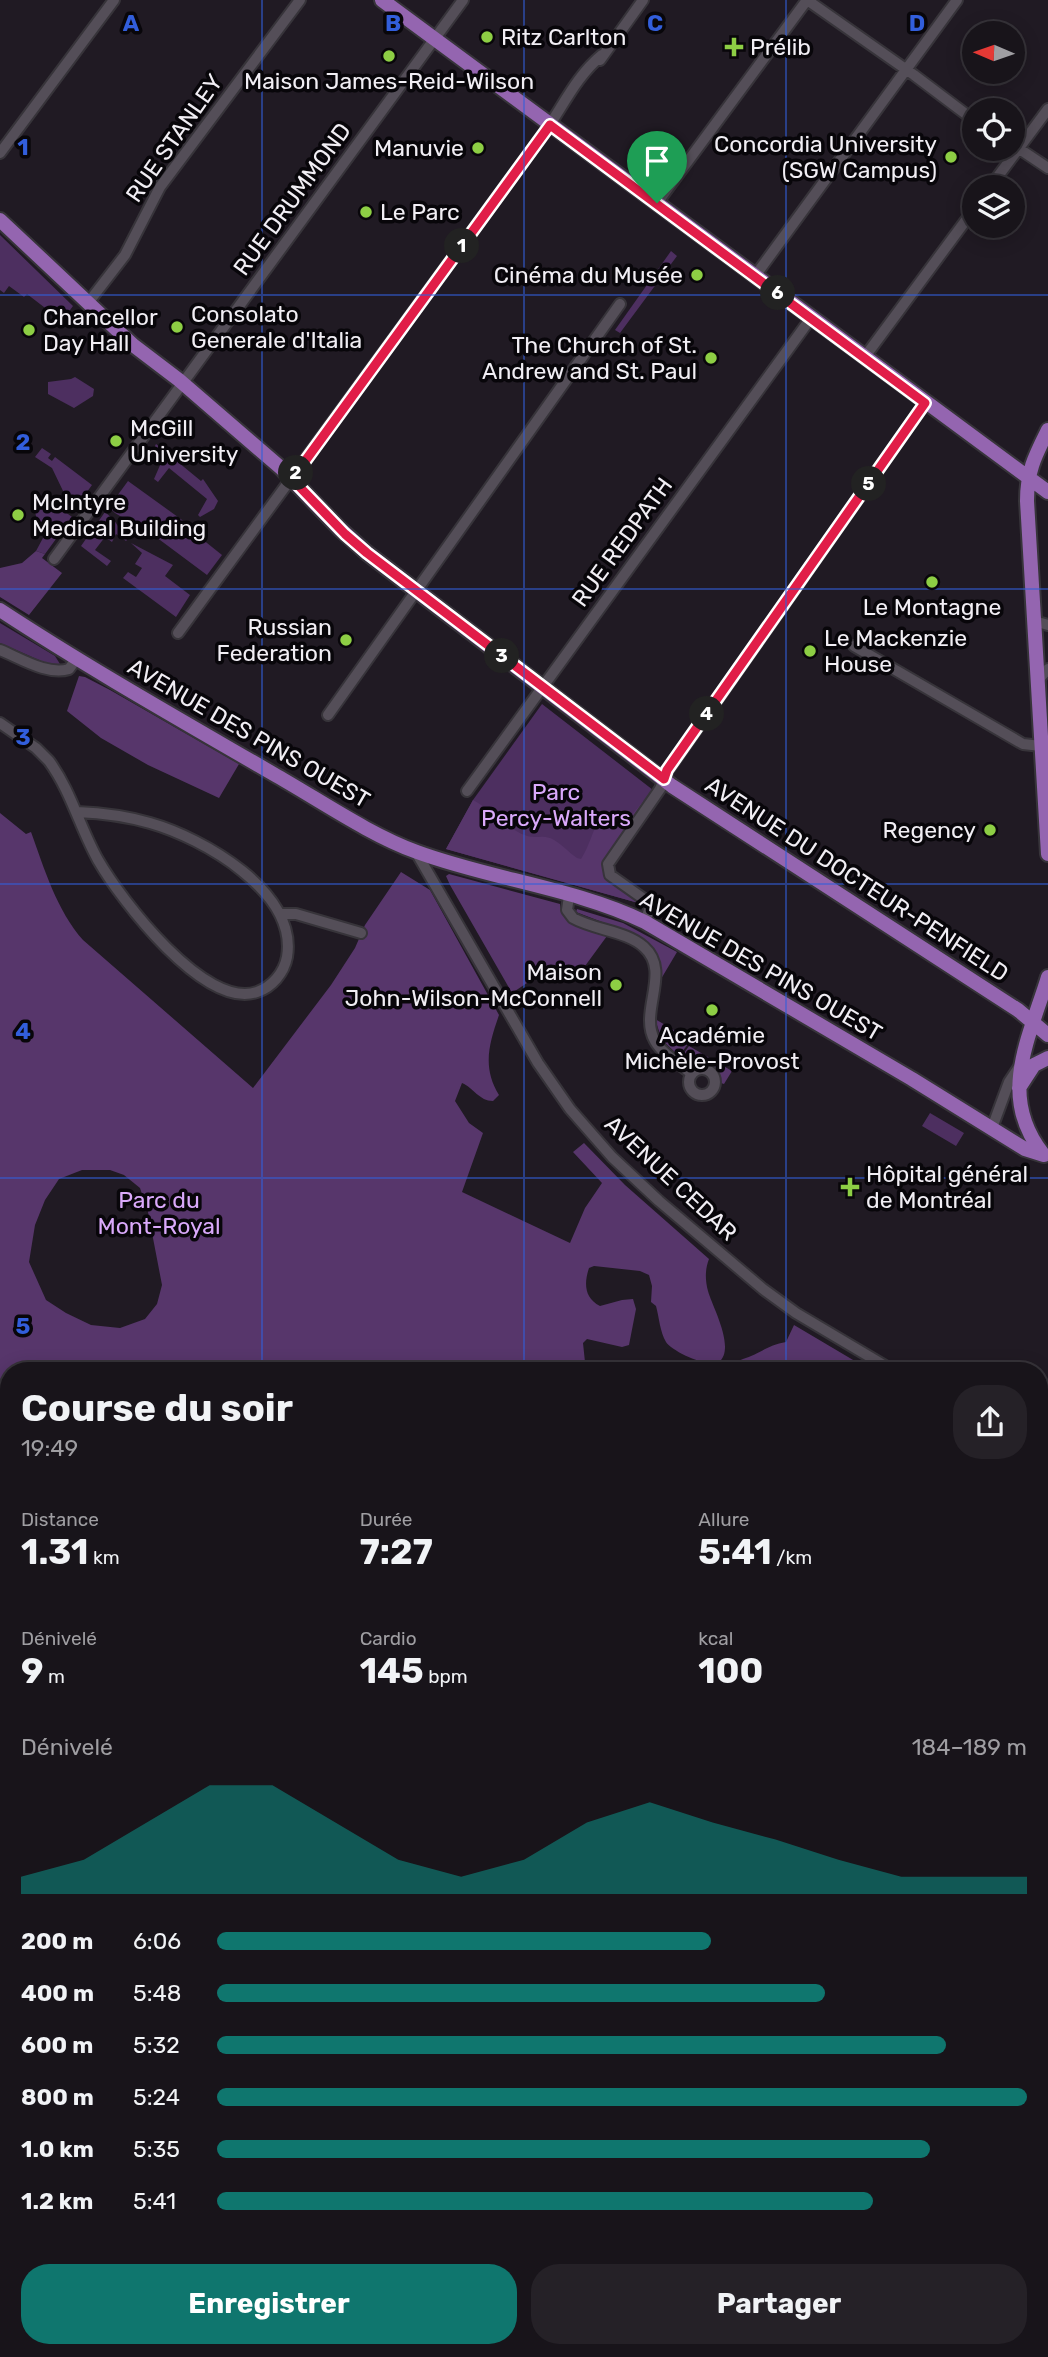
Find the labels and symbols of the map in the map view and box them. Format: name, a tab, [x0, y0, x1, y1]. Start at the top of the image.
text: A	[123, 9, 140, 37]
text: B	[385, 9, 401, 37]
text: C	[647, 9, 663, 37]
text: D	[909, 9, 925, 37]
north arrow	[962, 21, 1026, 84]
place label: Ritz Carlton	[501, 23, 626, 51]
marker: Ritz Carlton	[479, 29, 495, 45]
place label: Prélib	[750, 33, 811, 61]
marker: Prélib	[724, 37, 744, 57]
marker: Maison James-Reid-Wilson	[381, 48, 397, 64]
place label: Maison James-Reid-Wilson	[244, 67, 534, 95]
street label: RUE STANLEY	[120, 69, 228, 207]
street label: RUE DRUMMOND	[227, 117, 357, 281]
place label: Concordia University (SGW Campus)	[714, 130, 937, 184]
pin	[627, 131, 687, 203]
text: 1	[17, 133, 29, 161]
place label: Manuvie	[374, 134, 464, 162]
marker: Manuvie	[470, 140, 486, 156]
marker: Concordia University (SGW Campus)	[943, 149, 959, 165]
place label: Le Parc	[380, 198, 460, 226]
marker: Le Parc	[358, 204, 374, 220]
pin: 1	[444, 229, 480, 264]
place label: Cinéma du Musée	[494, 261, 683, 289]
marker: Cinéma du Musée	[689, 267, 705, 283]
pin: 6	[760, 276, 796, 310]
place label: Consolato Generale d'Italia	[191, 300, 362, 354]
place label: Chancellor Day Hall	[43, 303, 158, 357]
marker: Consolato Generale d'Italia	[169, 319, 185, 335]
marker: Chancellor Day Hall	[21, 322, 37, 338]
place label: The Church of St. Andrew and St. Paul	[482, 331, 697, 385]
marker: The Church of St. Andrew and St. Paul	[703, 350, 719, 366]
place label: McGill University	[130, 414, 239, 468]
text: 2	[16, 428, 30, 456]
marker: McGill University	[108, 433, 124, 449]
pin: 2	[278, 456, 314, 490]
pin: 5	[852, 466, 886, 502]
street label: RUE REDPATH	[566, 472, 678, 612]
place label: McIntyre Medical Building	[32, 488, 206, 542]
marker: McIntyre Medical Building	[10, 507, 26, 523]
marker: Le Montagne	[924, 574, 940, 590]
place label: Le Montagne	[863, 593, 1001, 621]
place label: Russian Federation	[217, 613, 332, 667]
place label: Le Mackenzie House	[824, 624, 967, 678]
marker: Russian Federation	[338, 632, 354, 648]
pin: 3	[484, 638, 520, 674]
marker: Le Mackenzie House	[802, 643, 818, 659]
street label: AVENUE DES PINS OUEST	[123, 652, 375, 814]
pin: 4	[690, 696, 724, 732]
text: 3	[15, 723, 31, 751]
street label: AVENUE DU DOCTEUR-PENFIELD	[700, 770, 1014, 988]
park label: Parc Percy-Walters	[481, 778, 631, 832]
place label: Regency	[883, 816, 976, 844]
marker: Regency	[982, 822, 998, 838]
street label: AVENUE DES PINS OUEST	[635, 885, 887, 1047]
place label: Maison John-Wilson-McConnell	[345, 958, 602, 1012]
marker: Maison John-Wilson-McConnell	[608, 977, 624, 993]
marker: Académie Michèle-Provost	[704, 1002, 720, 1018]
text: 4	[15, 1017, 31, 1045]
place label: Académie Michèle-Provost	[624, 1021, 800, 1075]
street label: AVENUE CEDAR	[599, 1110, 743, 1246]
place label: Hôpital général de Montréal	[866, 1160, 1028, 1214]
marker: Hôpital général de Montréal	[840, 1177, 860, 1197]
park label: Parc du Mont-Royal	[97, 1186, 221, 1240]
text: 5	[16, 1312, 31, 1340]

